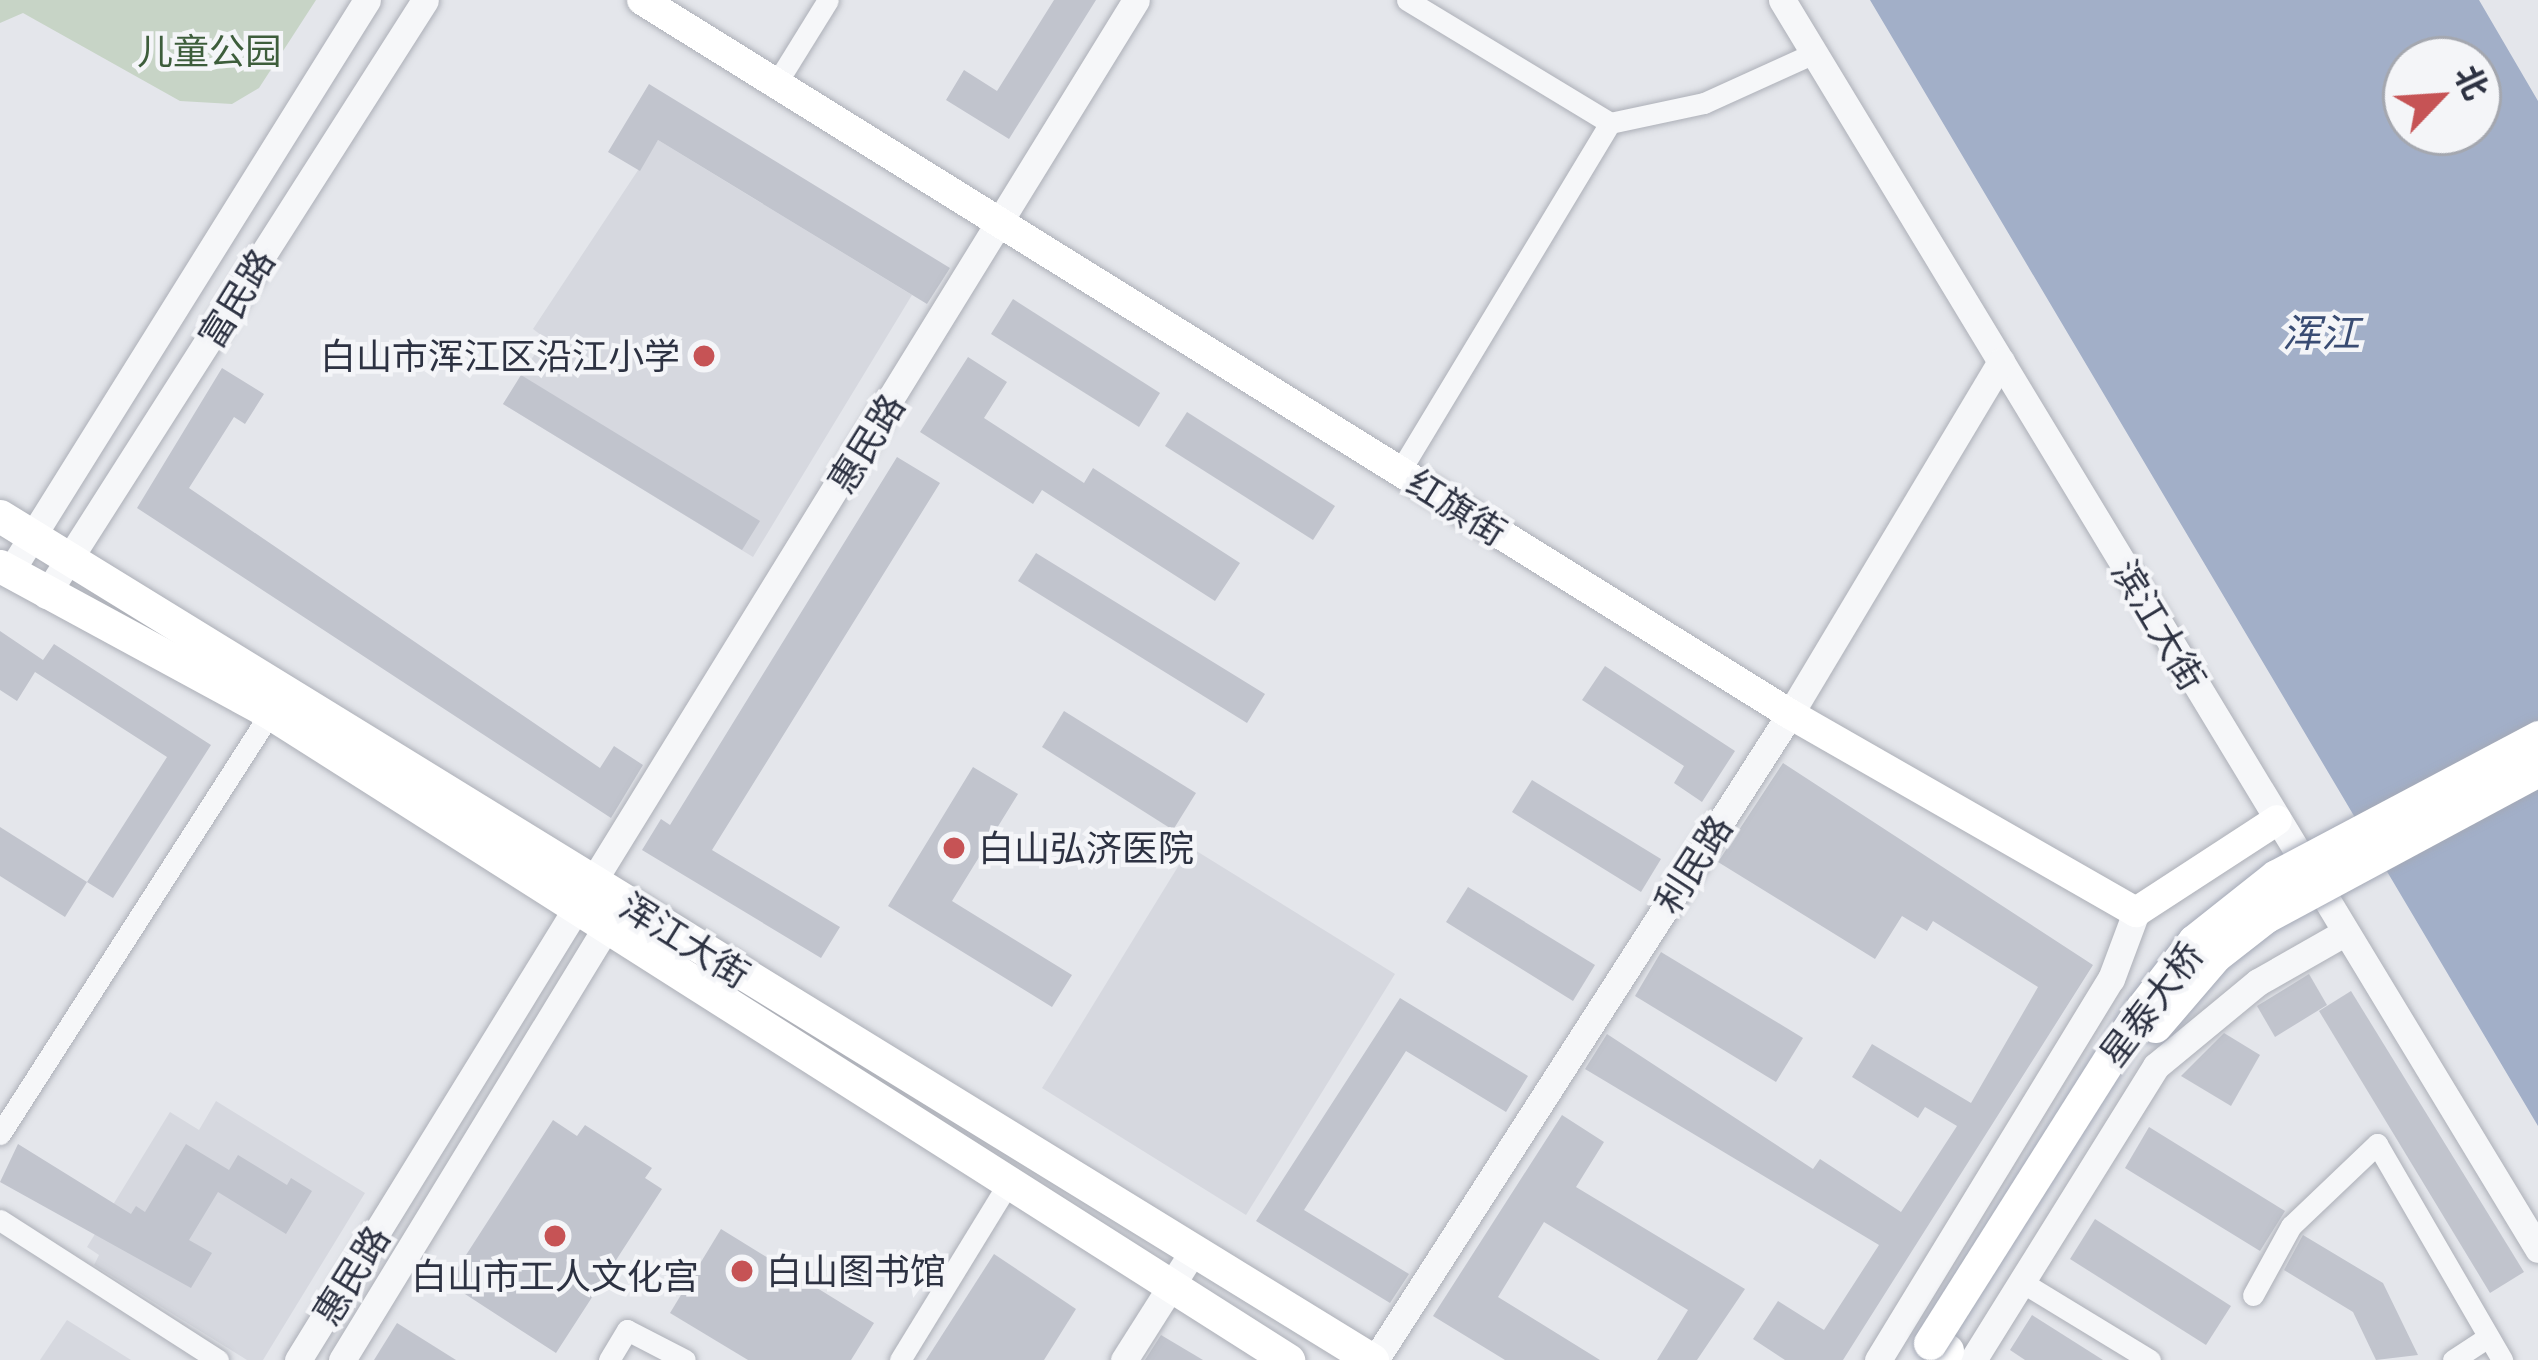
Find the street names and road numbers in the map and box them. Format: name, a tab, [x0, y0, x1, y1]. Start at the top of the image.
street label: 富民路	[189, 241, 283, 355]
street label: 惠民路	[819, 386, 913, 500]
street label: 红旗街	[1400, 460, 1514, 554]
street label: 滨江大街	[2103, 552, 2215, 698]
street label: 利民路	[1645, 807, 1741, 921]
street label: 浑江大街	[612, 884, 758, 996]
street label: 星泰大桥	[2090, 933, 2212, 1075]
street label: 惠民路	[304, 1218, 398, 1332]

